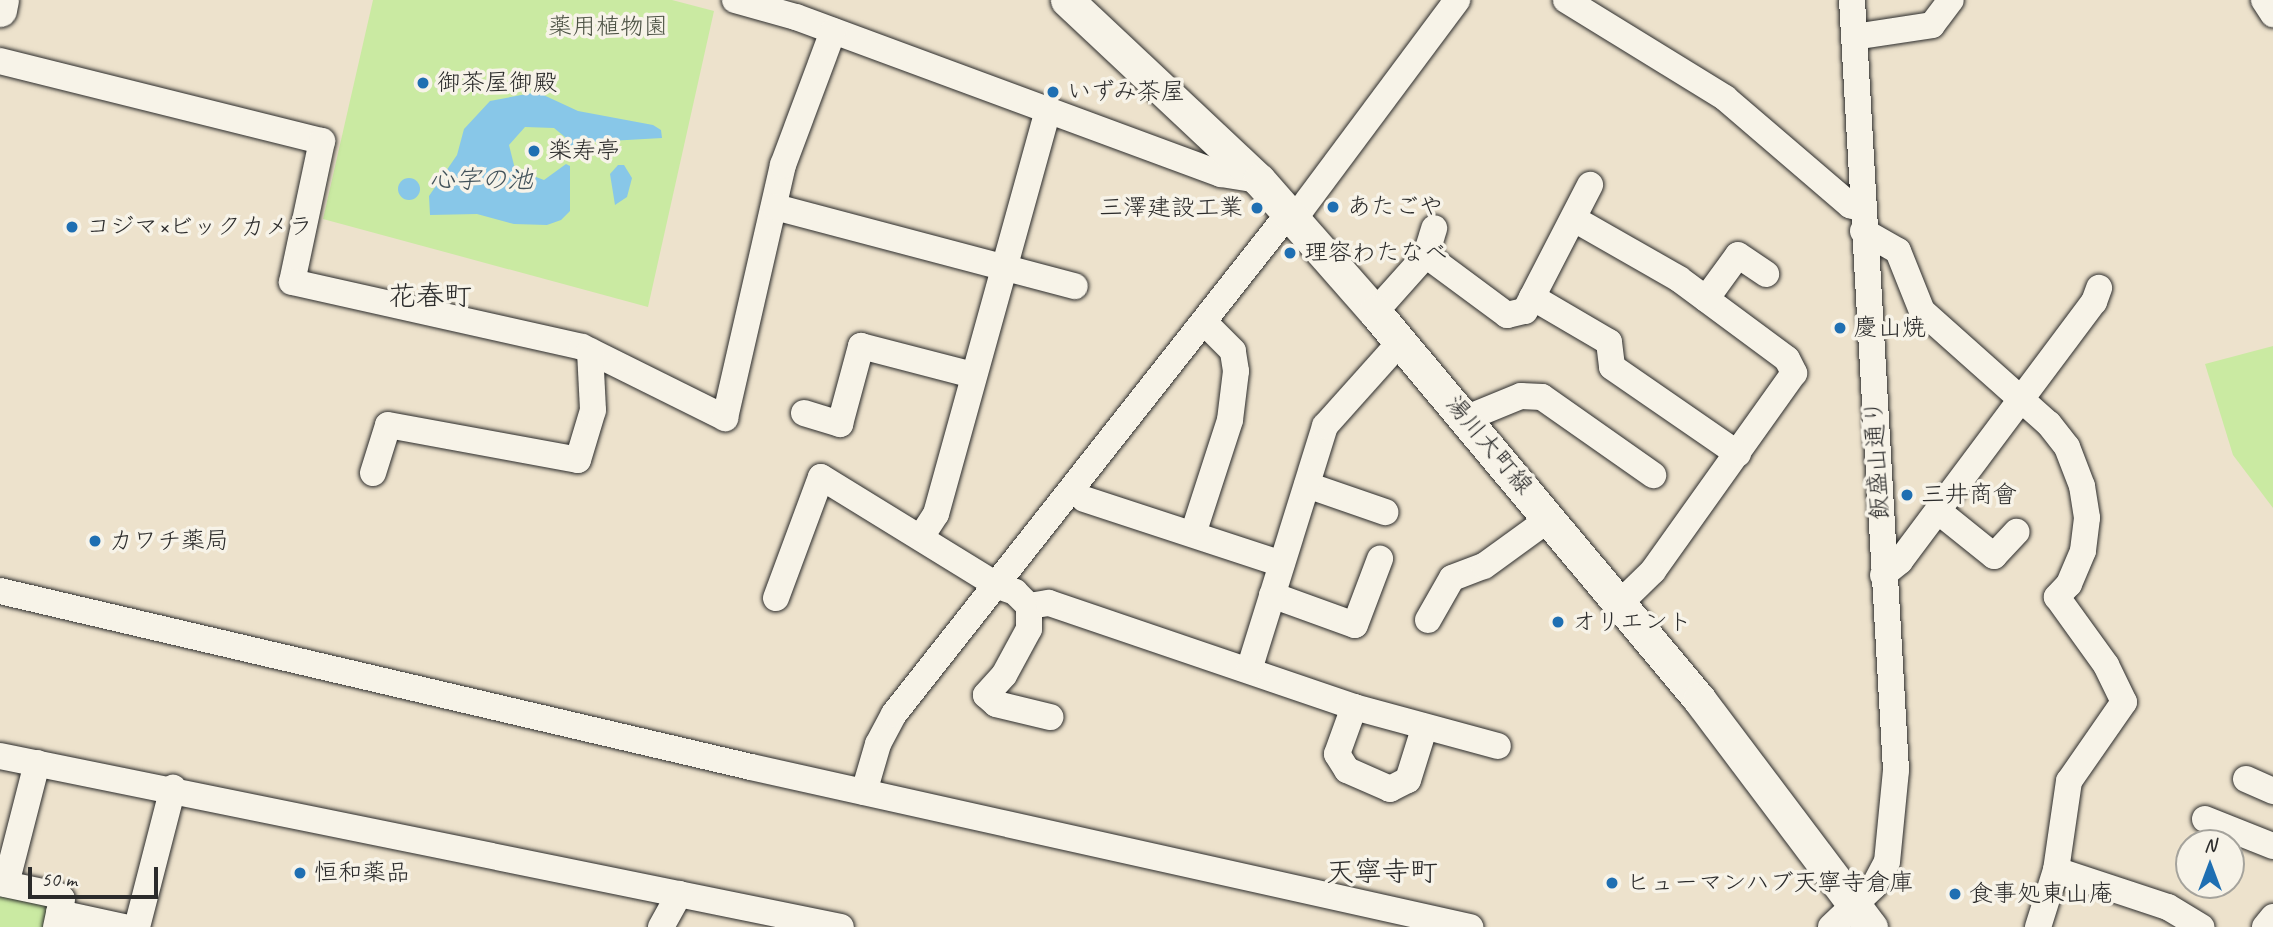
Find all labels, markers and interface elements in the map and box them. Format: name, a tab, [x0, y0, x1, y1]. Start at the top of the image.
park label: 薬用植物園	[548, 13, 668, 41]
place label: 御茶屋御殿	[437, 69, 557, 97]
marker: 御茶屋御殿	[415, 75, 431, 91]
place label: いずみ茶屋	[1067, 78, 1187, 106]
marker: いずみ茶屋	[1045, 84, 1061, 100]
place label: 楽寿亭	[548, 137, 620, 165]
marker: 楽寿亭	[526, 143, 542, 159]
water label: 心字の池	[429, 164, 533, 196]
place label: あたごや	[1347, 193, 1443, 221]
place label: 三澤建設工業	[1099, 194, 1243, 222]
marker: あたごや	[1325, 199, 1341, 215]
marker: 三澤建設工業	[1249, 200, 1265, 216]
place label: コジマ×ビックカメラ	[86, 213, 313, 241]
marker: コジマ×ビックカメラ	[64, 219, 80, 235]
place label: 理容わたなべ	[1304, 239, 1448, 267]
marker: 理容わたなべ	[1282, 245, 1298, 261]
district label: 花春町	[388, 279, 472, 313]
place label: 慶山焼	[1854, 314, 1926, 342]
marker: 慶山焼	[1832, 320, 1848, 336]
street label: 湯川大町線	[1439, 390, 1539, 500]
street label: 飯盛山通り	[1859, 399, 1895, 521]
place label: 三井商會	[1921, 481, 2017, 509]
marker: 三井商會	[1899, 487, 1915, 503]
place label: カワチ薬局	[109, 527, 229, 555]
marker: カワチ薬局	[87, 533, 103, 549]
place label: オリエント	[1572, 608, 1692, 636]
marker: オリエント	[1550, 614, 1566, 630]
north arrow	[2175, 829, 2245, 899]
text: N	[2204, 833, 2216, 857]
scale bar	[32, 853, 161, 897]
district label: 天寧寺町	[1326, 855, 1438, 889]
place label: 恒和薬品	[314, 859, 410, 887]
marker: 恒和薬品	[292, 865, 308, 881]
text: 50 m	[41, 866, 77, 892]
place label: ヒューマンハブ天寧寺倉庫	[1626, 869, 1914, 897]
marker: ヒューマンハブ天寧寺倉庫	[1604, 875, 1620, 891]
place label: 食事処東山庵	[1969, 880, 2113, 908]
marker: 食事処東山庵	[1947, 886, 1963, 902]

